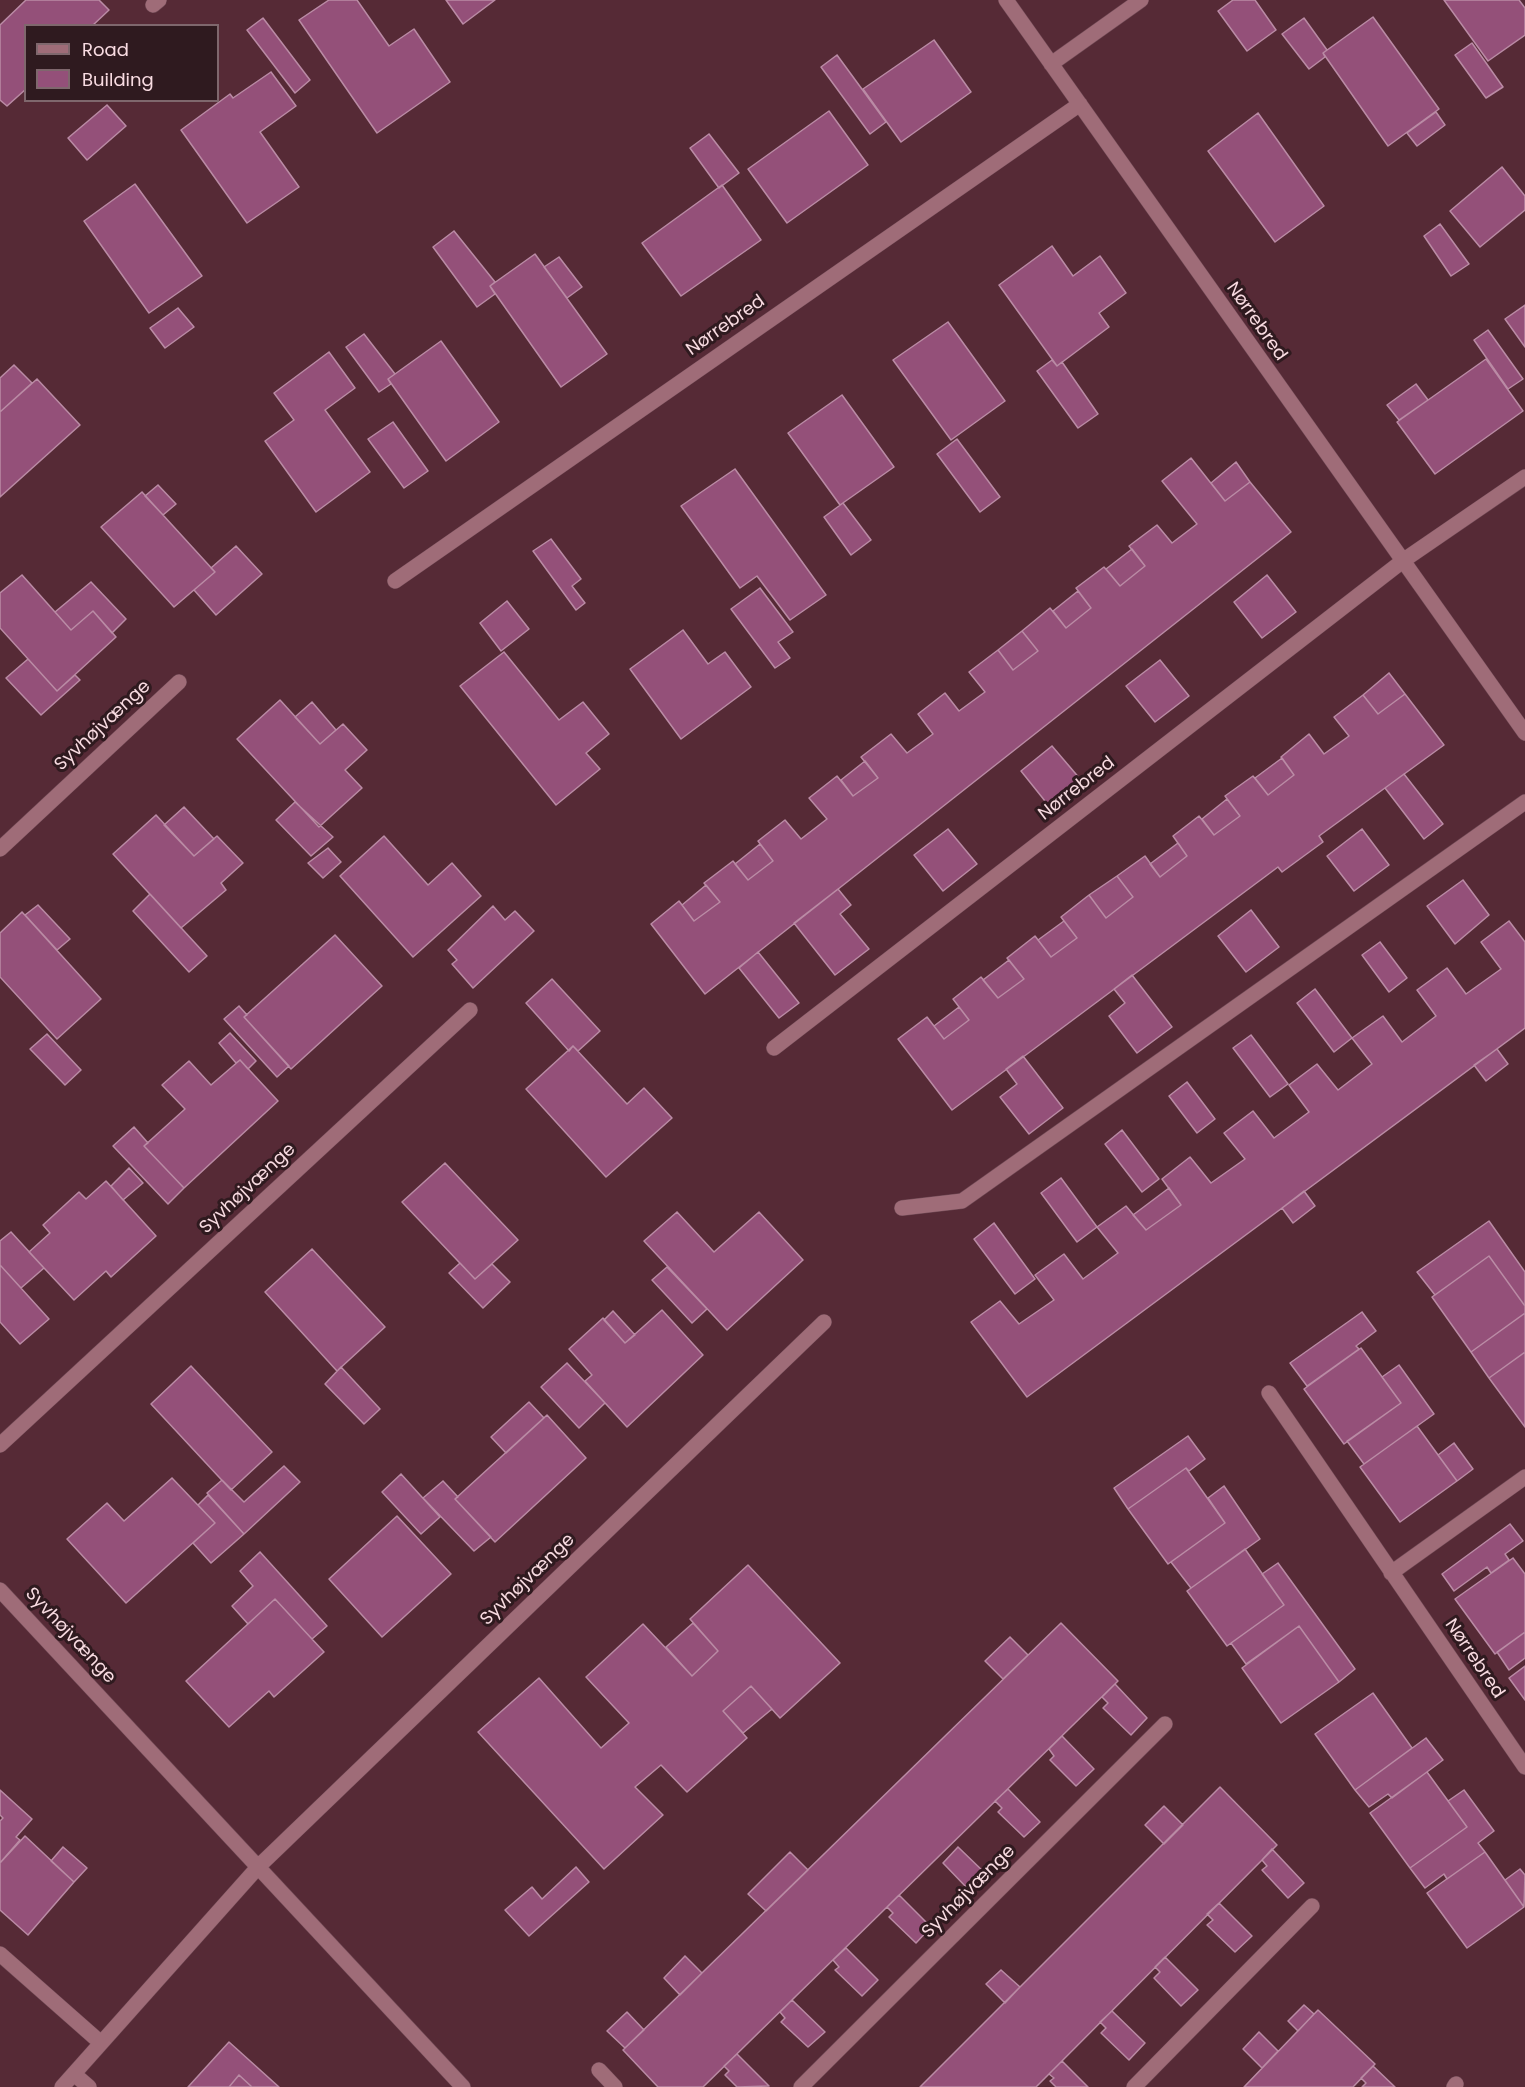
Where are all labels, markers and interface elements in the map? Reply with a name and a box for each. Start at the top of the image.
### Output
legend [24,24,219,102]
text: Road [82,37,129,62]
text: Building [82,67,154,92]
street label: Nørrebred [1221,279,1291,365]
street label: Nørrebred [683,291,769,361]
street label: Syvhøjvænge [51,676,155,776]
street label: Nørrebred [1035,752,1119,826]
street label: Syvhøjvænge [196,1139,300,1239]
street label: Syvhøjvænge [476,1530,580,1630]
street label: Syvhøjvænge [20,1584,120,1688]
street label: Nørrebred [1440,1615,1508,1703]
street label: Syvhøjvænge [918,1841,1020,1943]

